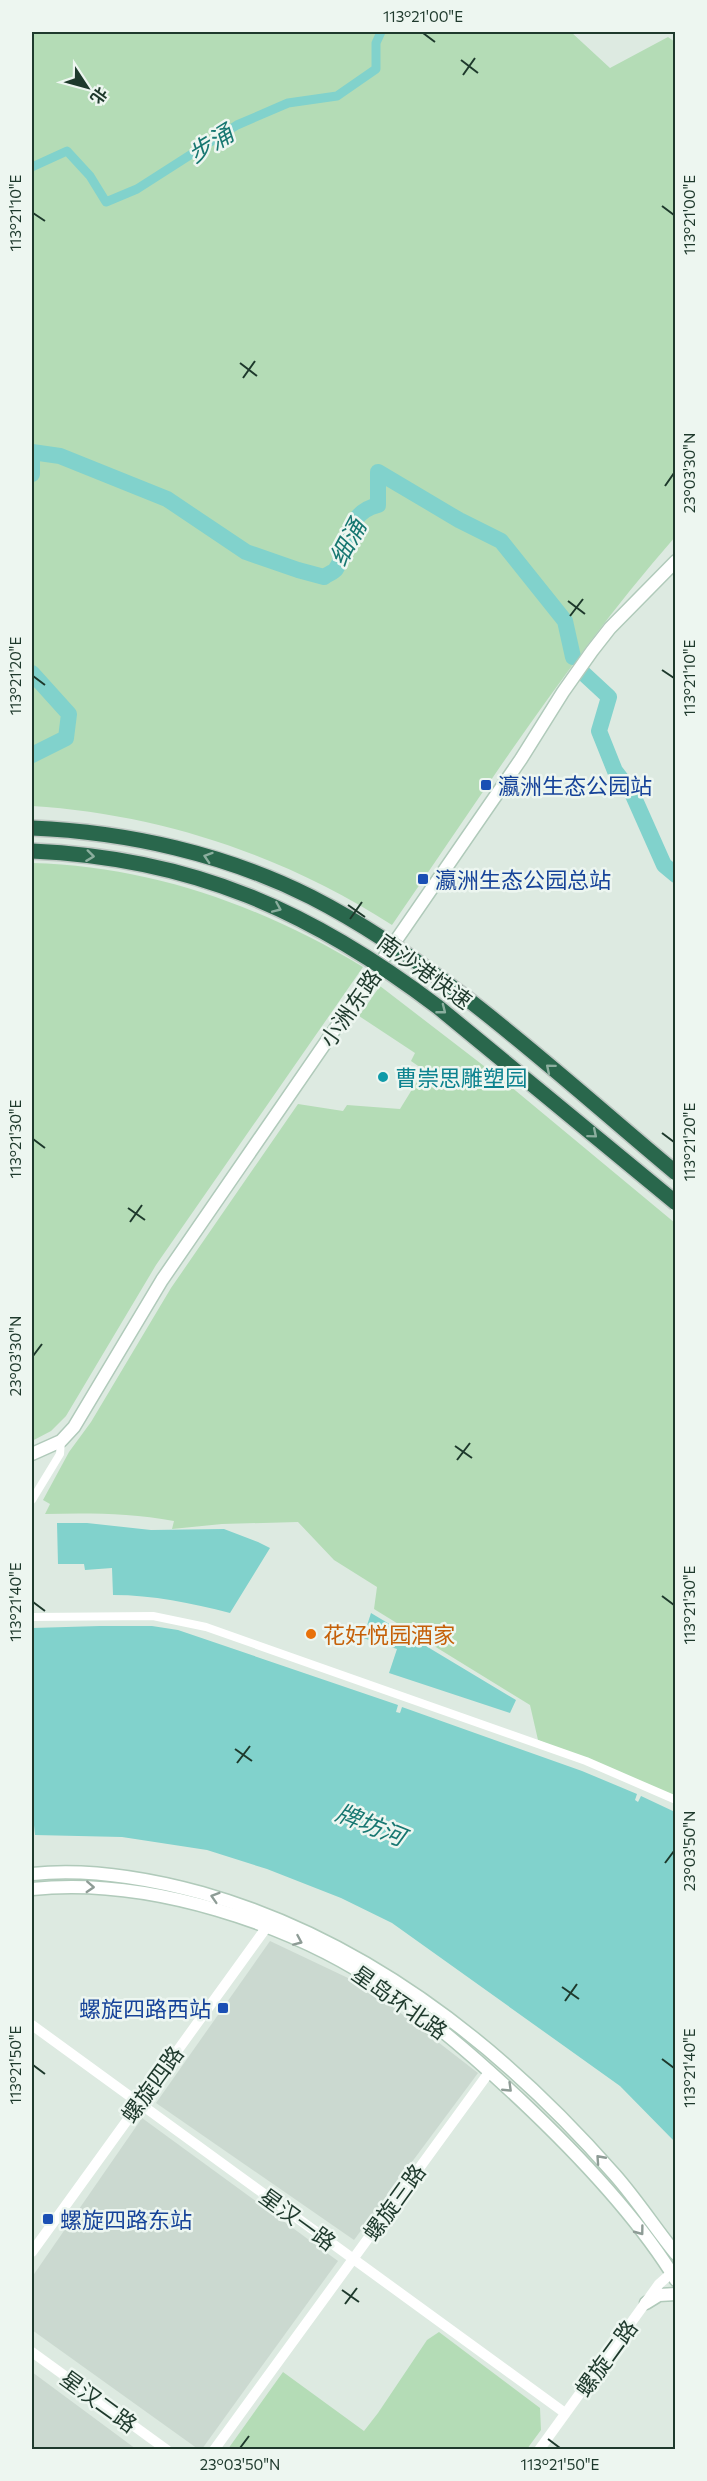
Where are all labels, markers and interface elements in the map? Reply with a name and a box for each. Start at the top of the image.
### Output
text: 113°21'00"E [383,7,463,25]
north arrow [57,57,117,117]
text: 北 [87,84,112,108]
water label: 步涌 [182,116,241,168]
text: 113°21'10"E [6,174,24,251]
text: 113°21'00"E [680,175,698,255]
text: 23°03'30"N [680,433,698,513]
water label: 细涌 [323,511,372,570]
text: 113°21'20"E [6,637,24,715]
text: 113°21'10"E [680,639,698,716]
place label: 瀛洲生态公园站 [498,772,652,799]
marker: 瀛洲生态公园站 [479,778,493,792]
one-way arrow [85,849,94,861]
one-way arrow [203,852,214,864]
place label: 瀛洲生态公园总站 [435,866,611,893]
marker: 瀛洲生态公园总站 [416,872,430,886]
one-way arrow [271,900,282,912]
street label: 南沙港快速 [373,928,477,1014]
street label: 小洲东路 [314,964,386,1052]
one-way arrow [435,1003,446,1014]
place label: 曹崇思雕塑园 [395,1064,527,1091]
one-way arrow [546,1064,557,1075]
marker: 曹崇思雕塑园 [376,1070,390,1084]
text: 113°21'30"E [6,1099,24,1179]
text: 113°21'20"E [680,1103,698,1181]
one-way arrow [586,1126,597,1137]
text: 23°03'30"N [6,1316,24,1396]
text: 113°21'40"E [6,1562,24,1642]
text: 113°21'30"E [680,1565,698,1645]
place label: 花好悦园酒家 [323,1621,455,1648]
marker: 花好悦园酒家 [304,1627,318,1641]
water label: 牌坊河 [332,1797,414,1852]
text: 23°03'50"N [680,1811,698,1891]
one-way arrow [85,1880,94,1893]
one-way arrow [211,1892,221,1904]
one-way arrow [291,1934,302,1946]
street label: 星岛环北路 [347,1959,453,2045]
place label: 螺旋四路西站 [79,1995,211,2022]
marker: 螺旋四路西站 [216,2001,230,2015]
text: 113°21'50"E [6,2025,24,2105]
text: 113°21'40"E [680,2028,698,2108]
street label: 螺旋四路 [115,2040,189,2128]
one-way arrow [501,2081,511,2092]
one-way arrow [596,2155,607,2166]
street label: 螺旋三路 [357,2158,431,2246]
street label: 星汉一路 [254,2182,342,2256]
place label: 螺旋四路东站 [60,2206,192,2233]
marker: 螺旋四路东站 [41,2212,55,2226]
one-way arrow [632,2225,643,2236]
street label: 螺旋二路 [569,2314,643,2402]
street label: 星汉二路 [55,2364,143,2438]
text: 23°03'50"N [200,2455,280,2473]
text: 113°21'50"E [520,2455,600,2473]

